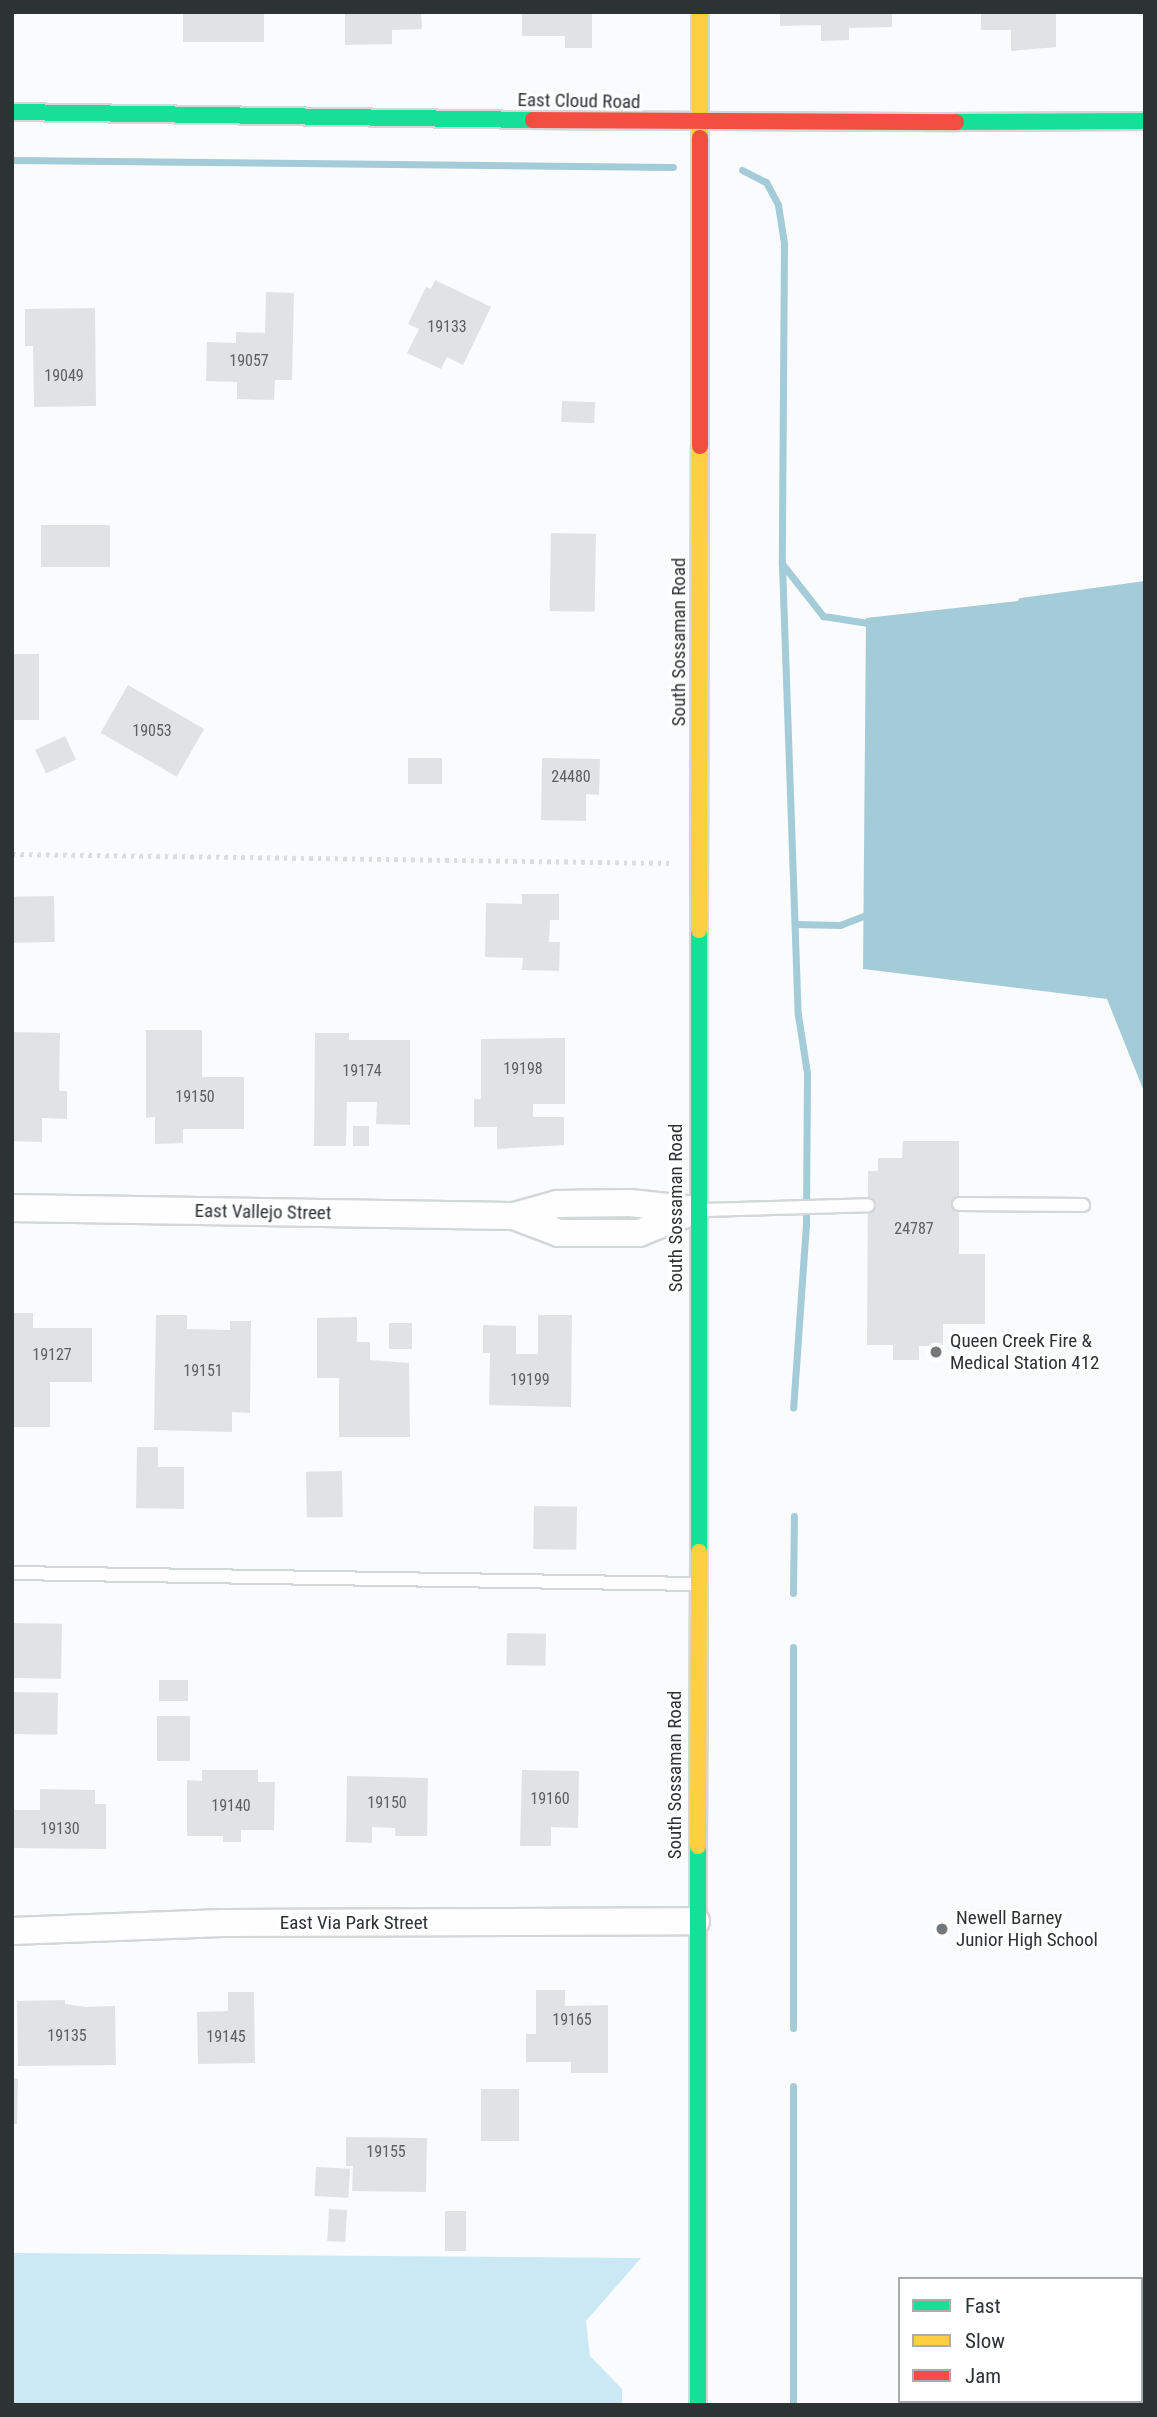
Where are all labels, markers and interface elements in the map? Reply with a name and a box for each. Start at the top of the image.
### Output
street label: East Cloud Road [517,89,641,113]
house number: 19133 [427,317,467,337]
house number: 19057 [229,351,269,371]
house number: 19049 [44,366,84,386]
street label: South Sossaman Road [668,558,690,726]
house number: 19053 [132,721,172,741]
house number: 24480 [551,767,591,787]
house number: 19198 [503,1059,543,1079]
house number: 19174 [342,1061,382,1081]
house number: 19150 [175,1087,215,1107]
street label: South Sossaman Road [665,1124,687,1292]
street label: East Vallejo Street [194,1199,332,1225]
house number: 24787 [894,1219,934,1239]
place label: Queen Creek Fire & Medical Station 412 [950,1330,1099,1374]
marker: Queen Creek Fire & Medical Station 412 [928,1344,944,1360]
house number: 19127 [32,1345,72,1365]
house number: 19151 [183,1361,223,1381]
house number: 19199 [510,1370,550,1390]
street label: South Sossaman Road [664,1691,686,1859]
house number: 19160 [530,1789,570,1809]
house number: 19150 [367,1793,407,1813]
house number: 19140 [211,1796,251,1816]
house number: 19130 [40,1819,80,1839]
place label: Newell Barney Junior High School [956,1907,1098,1951]
street label: East Via Park Street [280,1912,428,1934]
marker: Newell Barney Junior High School [934,1921,950,1937]
house number: 19165 [552,2010,592,2030]
house number: 19135 [47,2026,87,2046]
house number: 19145 [206,2027,246,2047]
house number: 19155 [366,2142,406,2162]
legend [898,2277,1143,2403]
text: Fast [965,2294,1001,2318]
text: Slow [965,2329,1005,2353]
text: Jam [965,2364,1001,2388]

